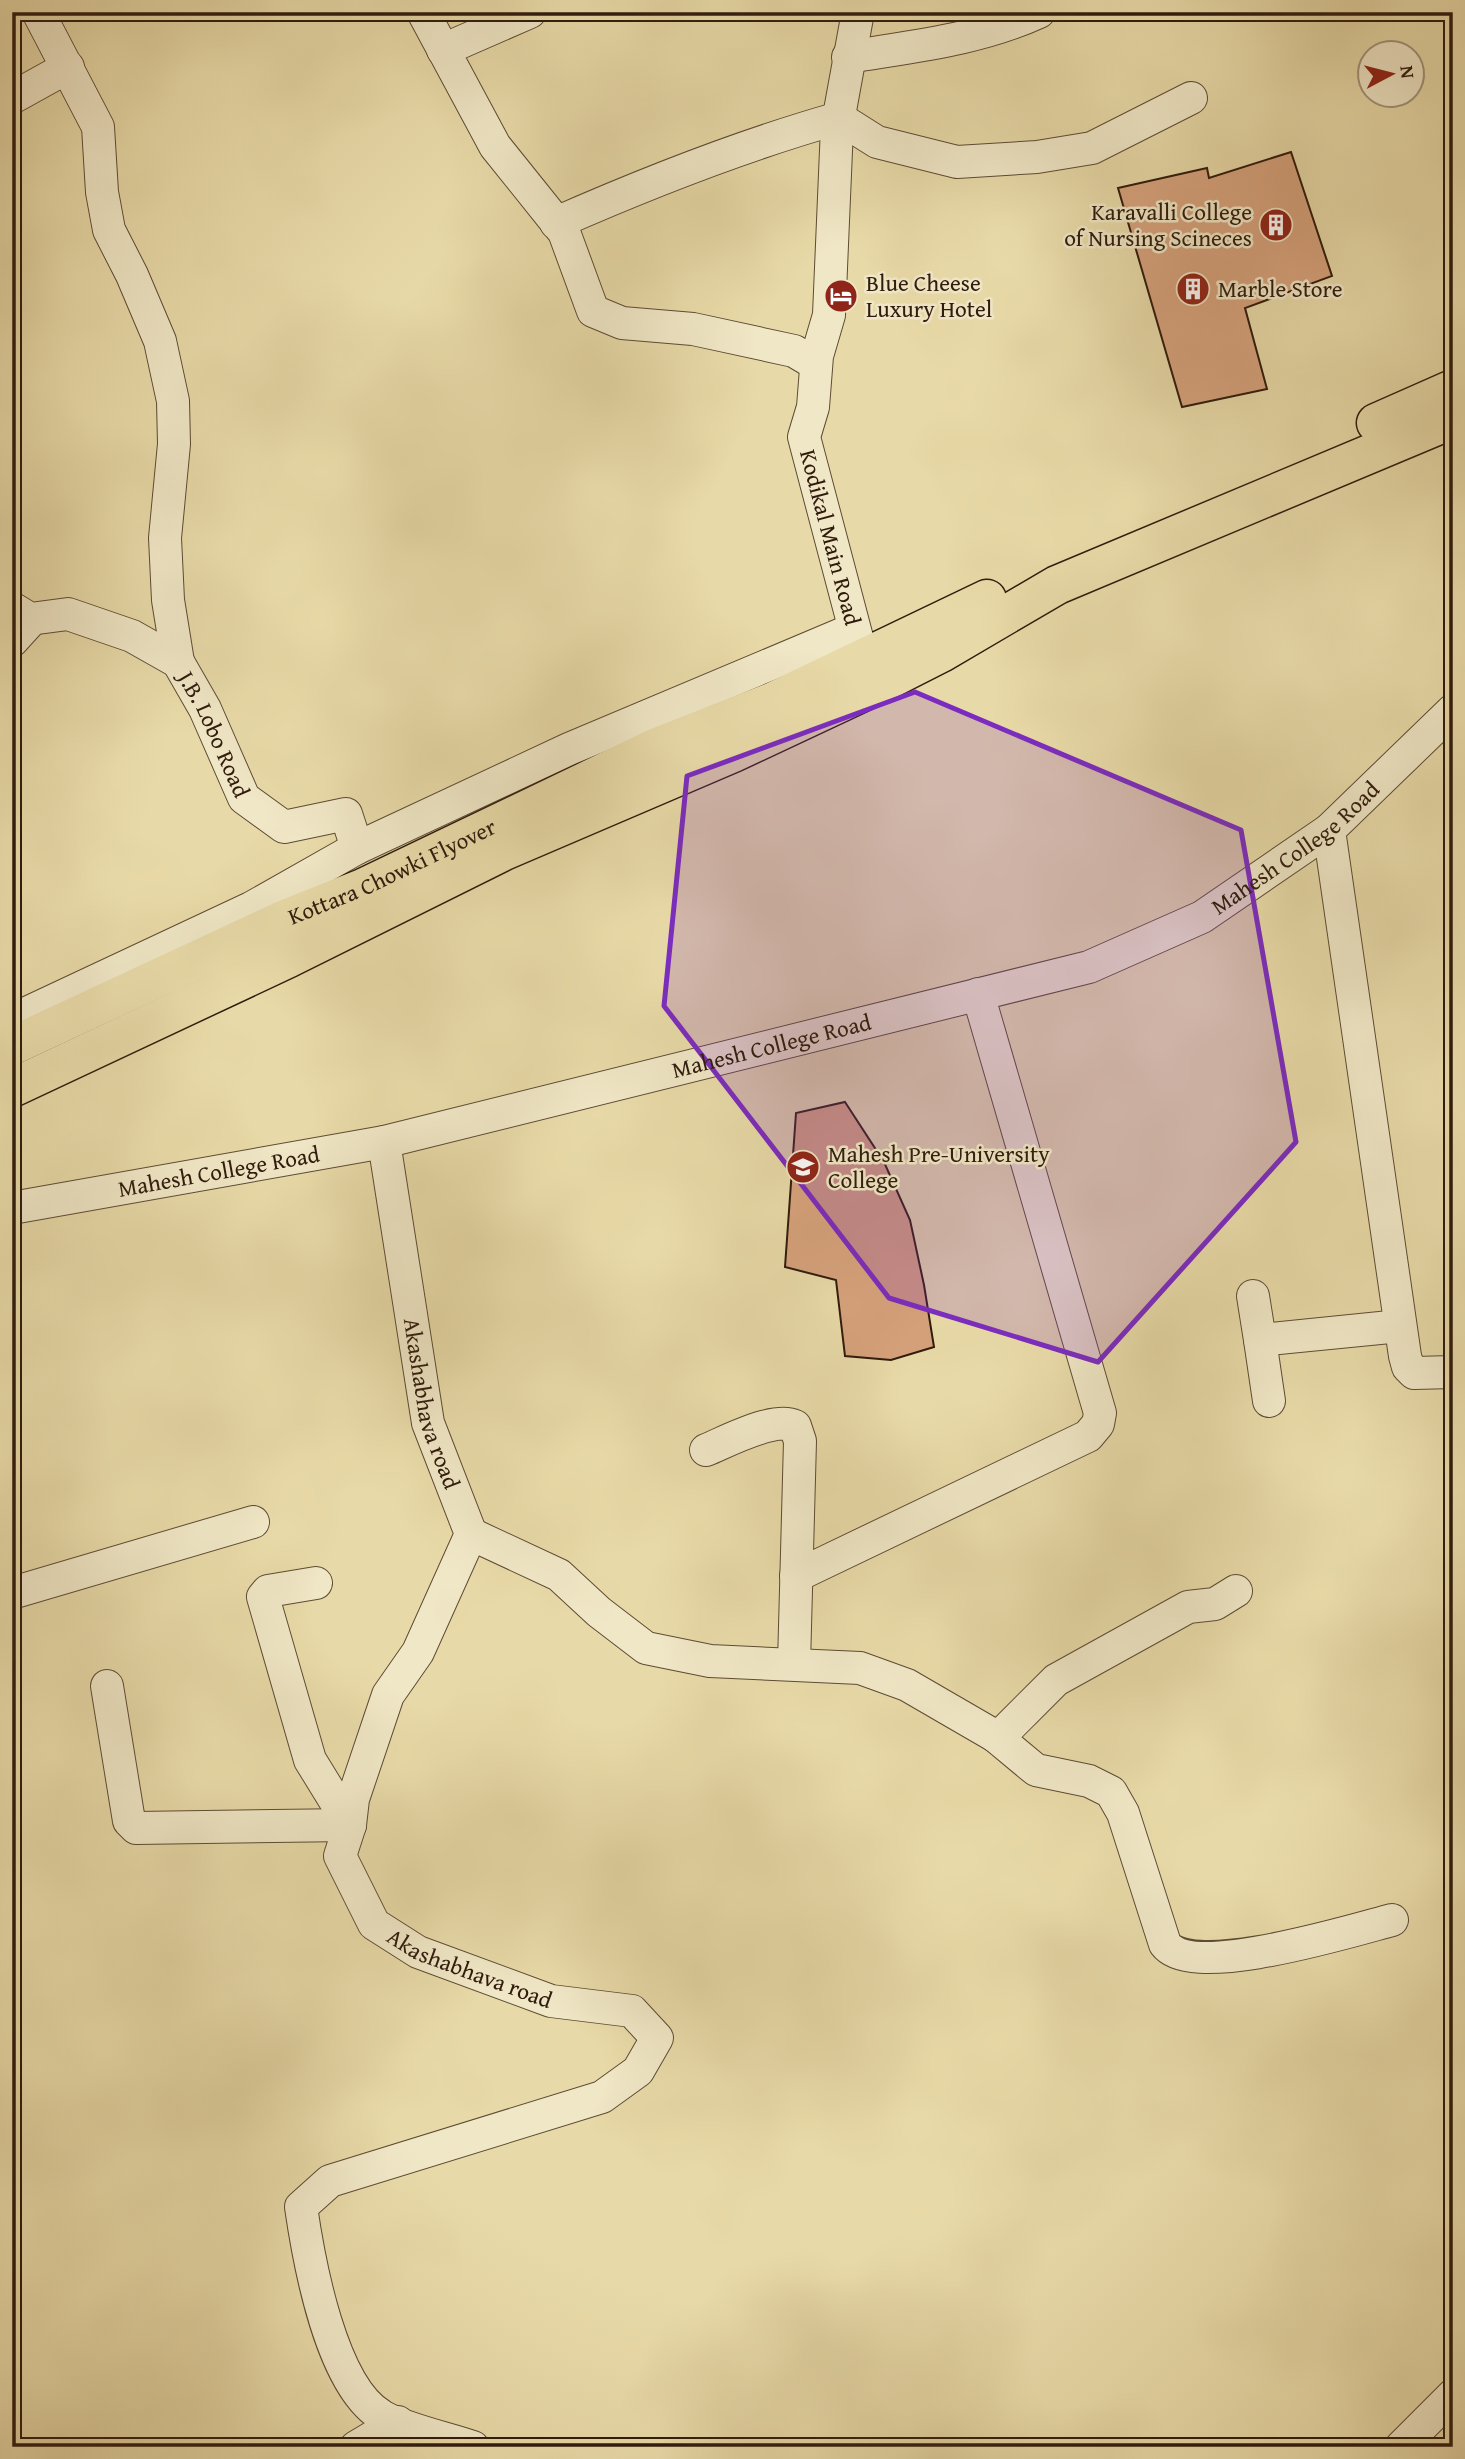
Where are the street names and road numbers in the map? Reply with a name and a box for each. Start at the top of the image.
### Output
street label: Kodikal Main Road [792,446,870,629]
street label: J.B. Lobo Road [169,662,259,803]
street label: Mahesh College Road [1204,773,1387,922]
street label: Kottara Chowki Flyover [283,809,502,932]
street label: Mahesh College Road [668,1005,875,1086]
street label: Mahesh College Road [115,1137,323,1205]
street label: Akashabhava road [396,1315,469,1494]
street label: Akashabhava road [381,1920,558,2016]

